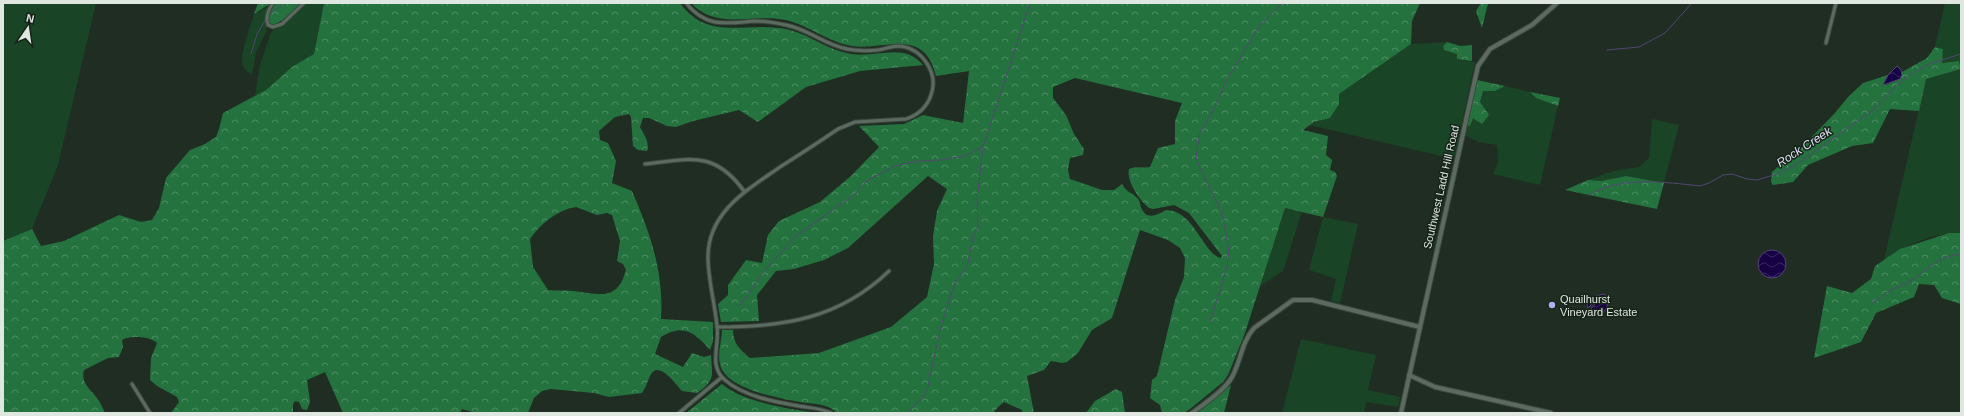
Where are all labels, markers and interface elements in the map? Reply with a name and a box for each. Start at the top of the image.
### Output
north arrow [8,8,48,48]
text: N [25,12,36,25]
street label: Southwest Ladd Hill Road [1421,124,1461,250]
water label: Rock Creek [1774,124,1835,170]
place label: Quailhurst Vineyard Estate [1560,293,1637,318]
marker: Quailhurst Vineyard Estate [1547,300,1557,310]

